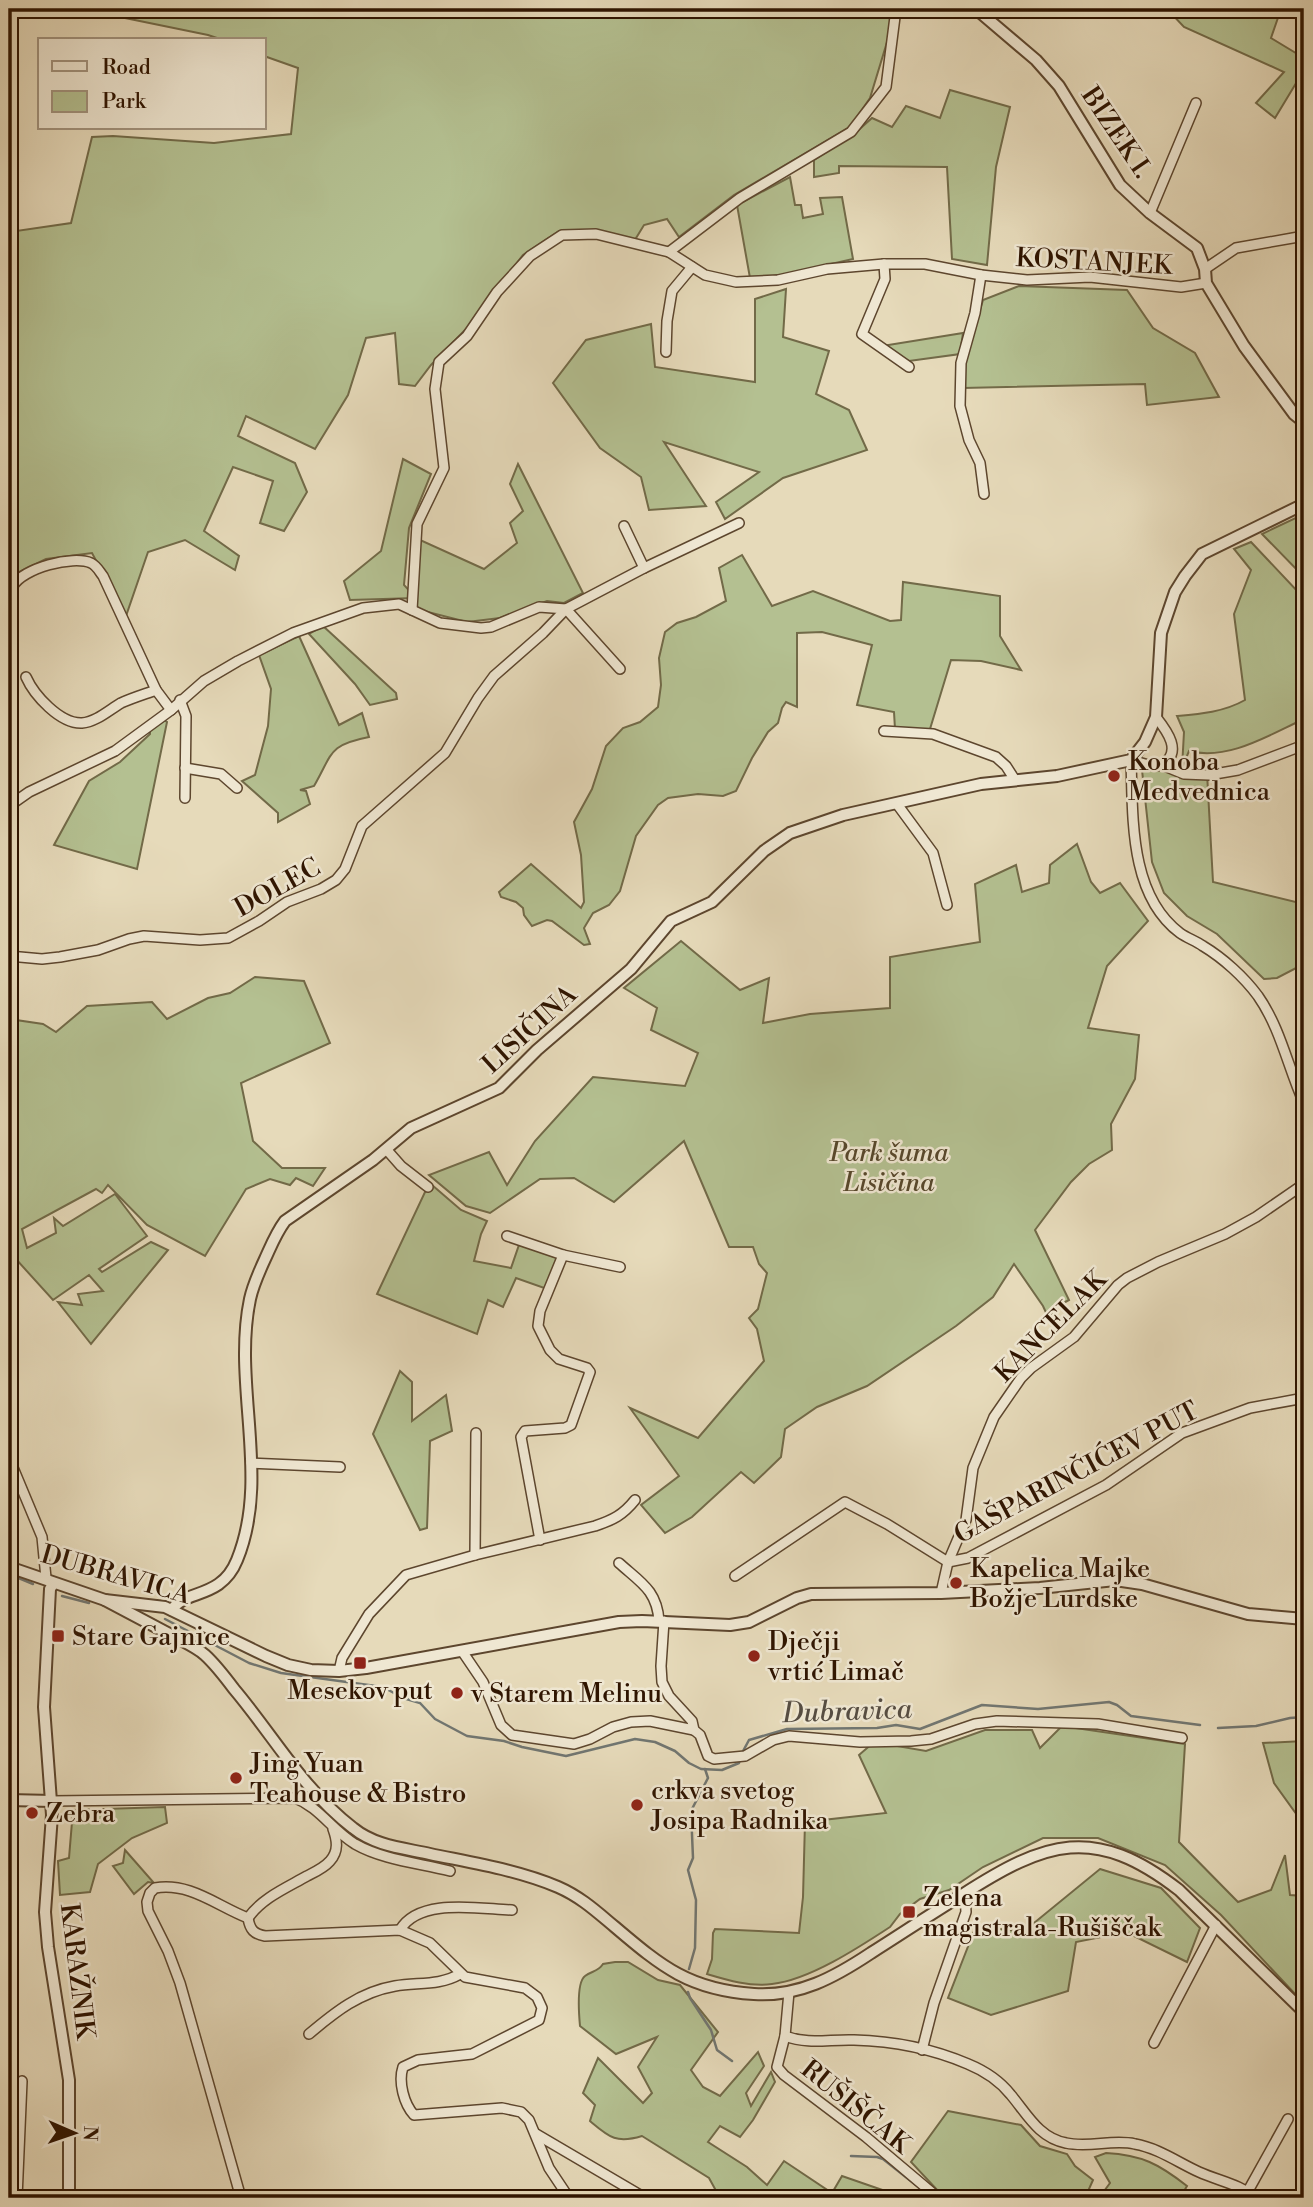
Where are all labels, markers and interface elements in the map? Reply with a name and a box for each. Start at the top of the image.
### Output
legend [38,38,266,130]
text: Road [102,55,151,81]
street label: BIZEK I. [1074,80,1158,184]
text: Park [102,89,147,115]
street label: KOSTANJEK [1015,242,1175,282]
place label: Konoba Medvednica [1128,746,1271,808]
marker: Konoba Medvednica [1106,768,1122,784]
street label: DOLEC [229,851,326,924]
street label: LISIČINA [474,977,585,1081]
park label: Park šuma Lisičina [829,1137,949,1199]
street label: KANCELAK [988,1263,1115,1389]
street label: GAŠPARINČIĆEV PUT [948,1393,1204,1551]
street label: DUBRAVICA [37,1538,195,1612]
place label: Kapelica Majke Božje Lurdske [969,1553,1150,1615]
marker: Kapelica Majke Božje Lurdske [948,1575,964,1591]
place label: Stare Gajnice [72,1621,230,1653]
place label: Dječji vrtić Limač [767,1626,904,1688]
marker: Stare Gajnice [50,1628,66,1644]
marker: Dječji vrtić Limač [746,1648,762,1664]
marker: Mesekov put [352,1655,368,1671]
place label: Mesekov put [287,1675,433,1707]
place label: v Starem Melinu [470,1678,662,1710]
marker: v Starem Melinu [449,1685,465,1701]
water label: Dubravica [781,1692,913,1731]
place label: Jing Yuan Teahouse & Bistro [249,1748,466,1810]
marker: Jing Yuan Teahouse & Bistro [228,1770,244,1786]
place label: crkva svetog Josipa Radnika [650,1775,829,1837]
marker: crkva svetog Josipa Radnika [629,1797,645,1813]
place label: Zebra [46,1798,116,1830]
marker: Zebra [24,1805,40,1821]
place label: Zelena magistrala-Rušiščak [923,1882,1163,1944]
street label: KARAŽNIK [53,1901,103,2043]
marker: Zelena magistrala-Rušiščak [901,1904,917,1920]
street label: RUŠIŠČAK [794,2051,919,2162]
north arrow [38,2098,108,2168]
text: N [78,2126,102,2141]

